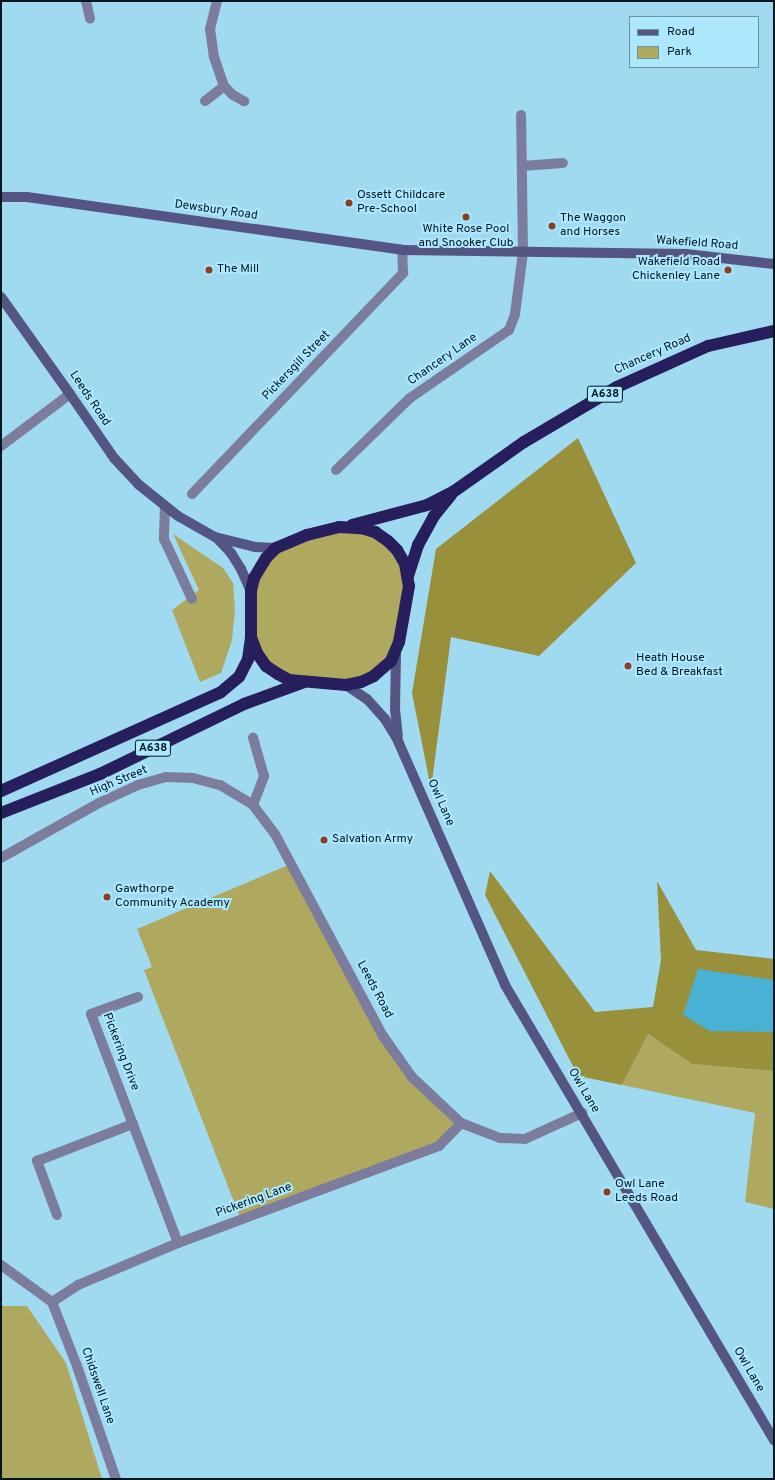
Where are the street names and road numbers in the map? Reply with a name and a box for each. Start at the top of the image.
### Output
street label: Dewsbury Road [173,198,259,224]
street label: Wakefield Road [655,234,739,254]
street label: Pickersgill Street [260,328,334,404]
street label: Chancery Lane [406,331,480,389]
street label: Chancery Road [612,332,694,378]
street label: Leeds Road [65,369,113,429]
road number: A638 [586,385,624,403]
road number: A638 [134,739,172,757]
street label: High Street [88,763,150,801]
street label: Owl Lane [423,777,457,829]
street label: Leeds Road [353,959,395,1021]
street label: Pickering Drive [99,1011,141,1093]
street label: Owl Lane [564,1066,602,1116]
street label: Pickering Lane [214,1181,294,1221]
street label: Owl Lane [729,1345,767,1395]
street label: Chidswell Lane [77,1346,117,1426]

